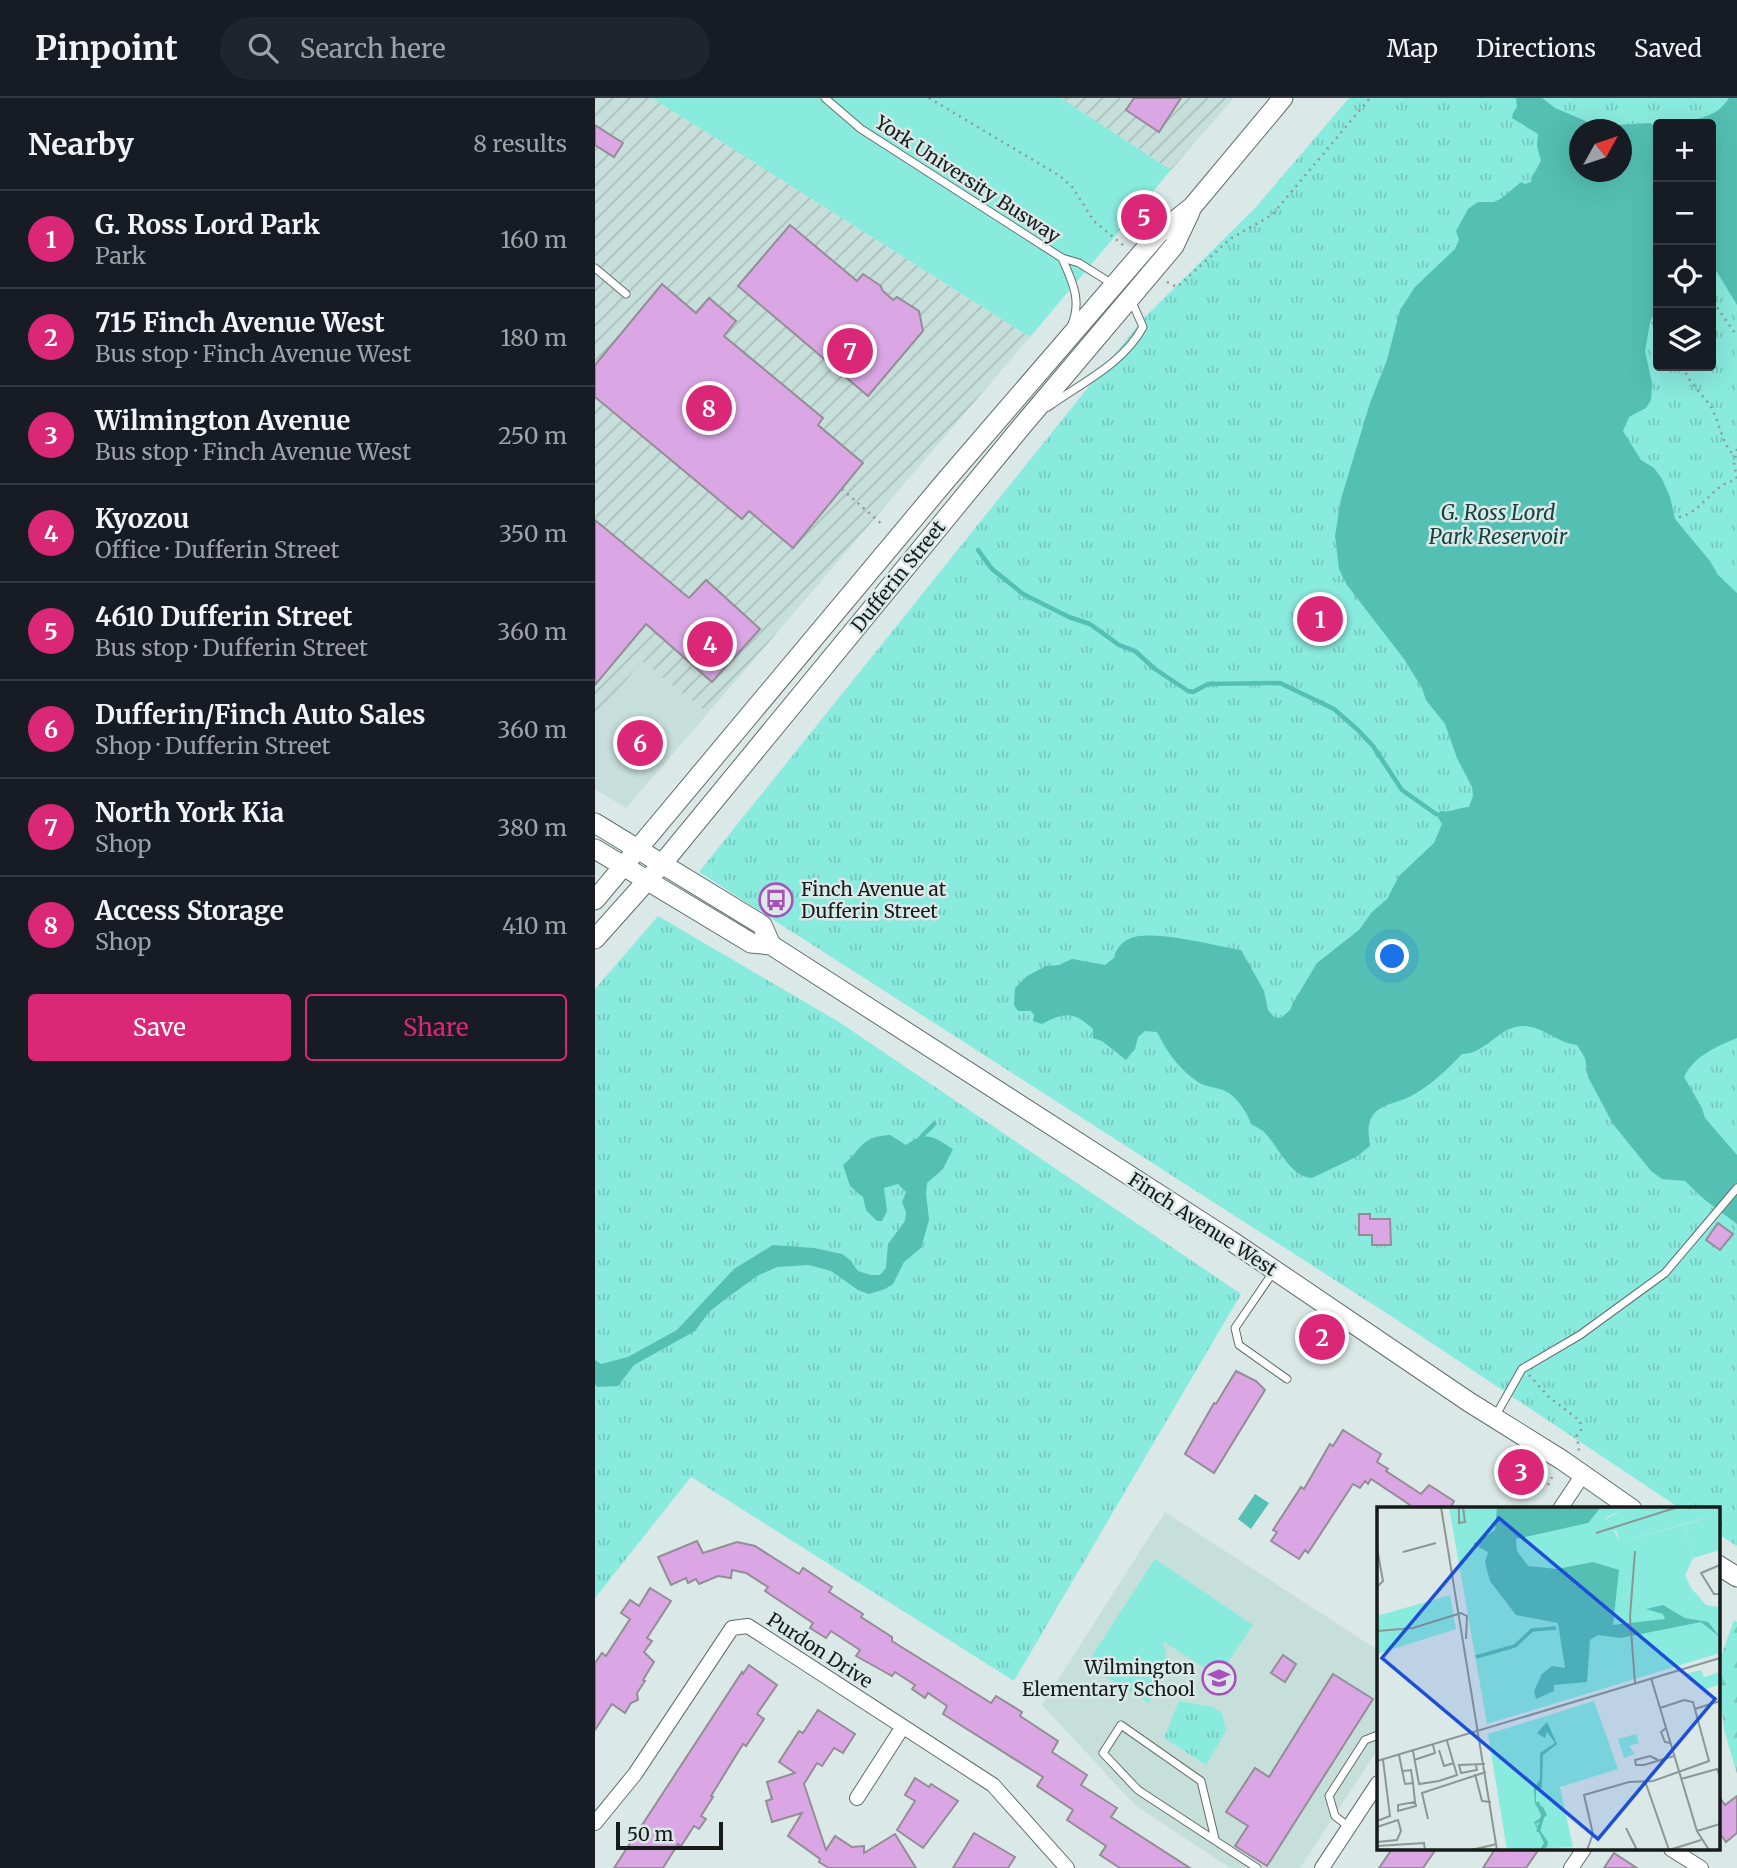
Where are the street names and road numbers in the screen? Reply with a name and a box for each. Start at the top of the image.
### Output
street label: York University Busway [870,110,1065,248]
street label: Dufferin Street [846,515,951,637]
street label: Finch Avenue West [1124,1167,1282,1281]
street label: Purdon Drive [763,1607,877,1693]

